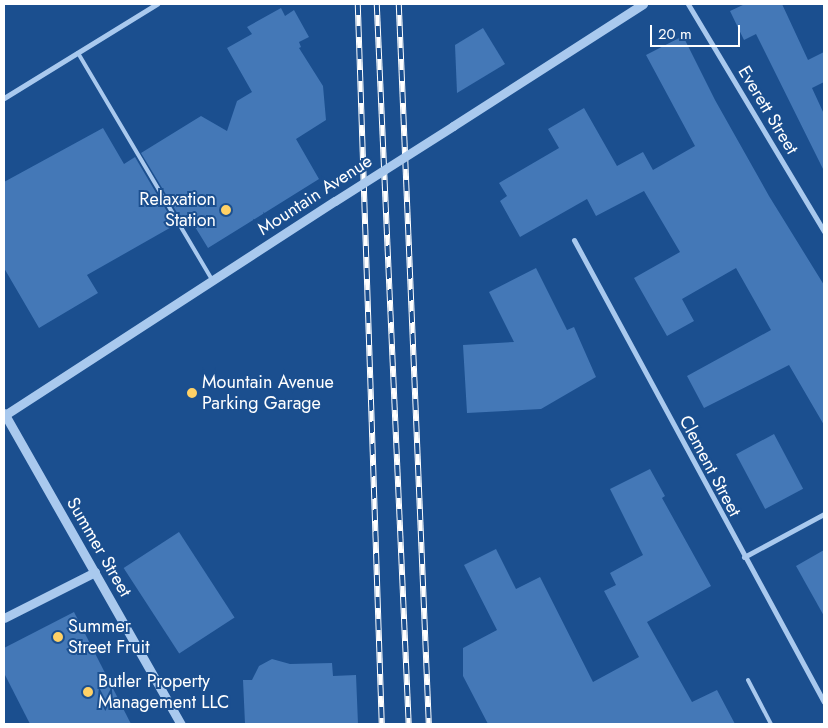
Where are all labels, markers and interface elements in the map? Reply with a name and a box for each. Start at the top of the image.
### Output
scale bar [653,15,743,47]
text: 20 m [658,23,692,45]
street label: Everett Street [733,62,803,158]
street label: Mountain Avenue [254,150,376,240]
place label: Relaxation Station [139,189,216,232]
marker: Relaxation Station [220,204,232,216]
place label: Mountain Avenue Parking Garage [202,372,334,414]
marker: Mountain Avenue Parking Garage [186,387,198,399]
street label: Clement Street [674,412,746,520]
street label: Summer Street [62,493,136,601]
place label: Summer Street Fruit [68,616,150,659]
marker: Summer Street Fruit [52,631,64,643]
place label: Butler Property Management LLC [98,671,229,714]
marker: Butler Property Management LLC [82,686,94,698]

